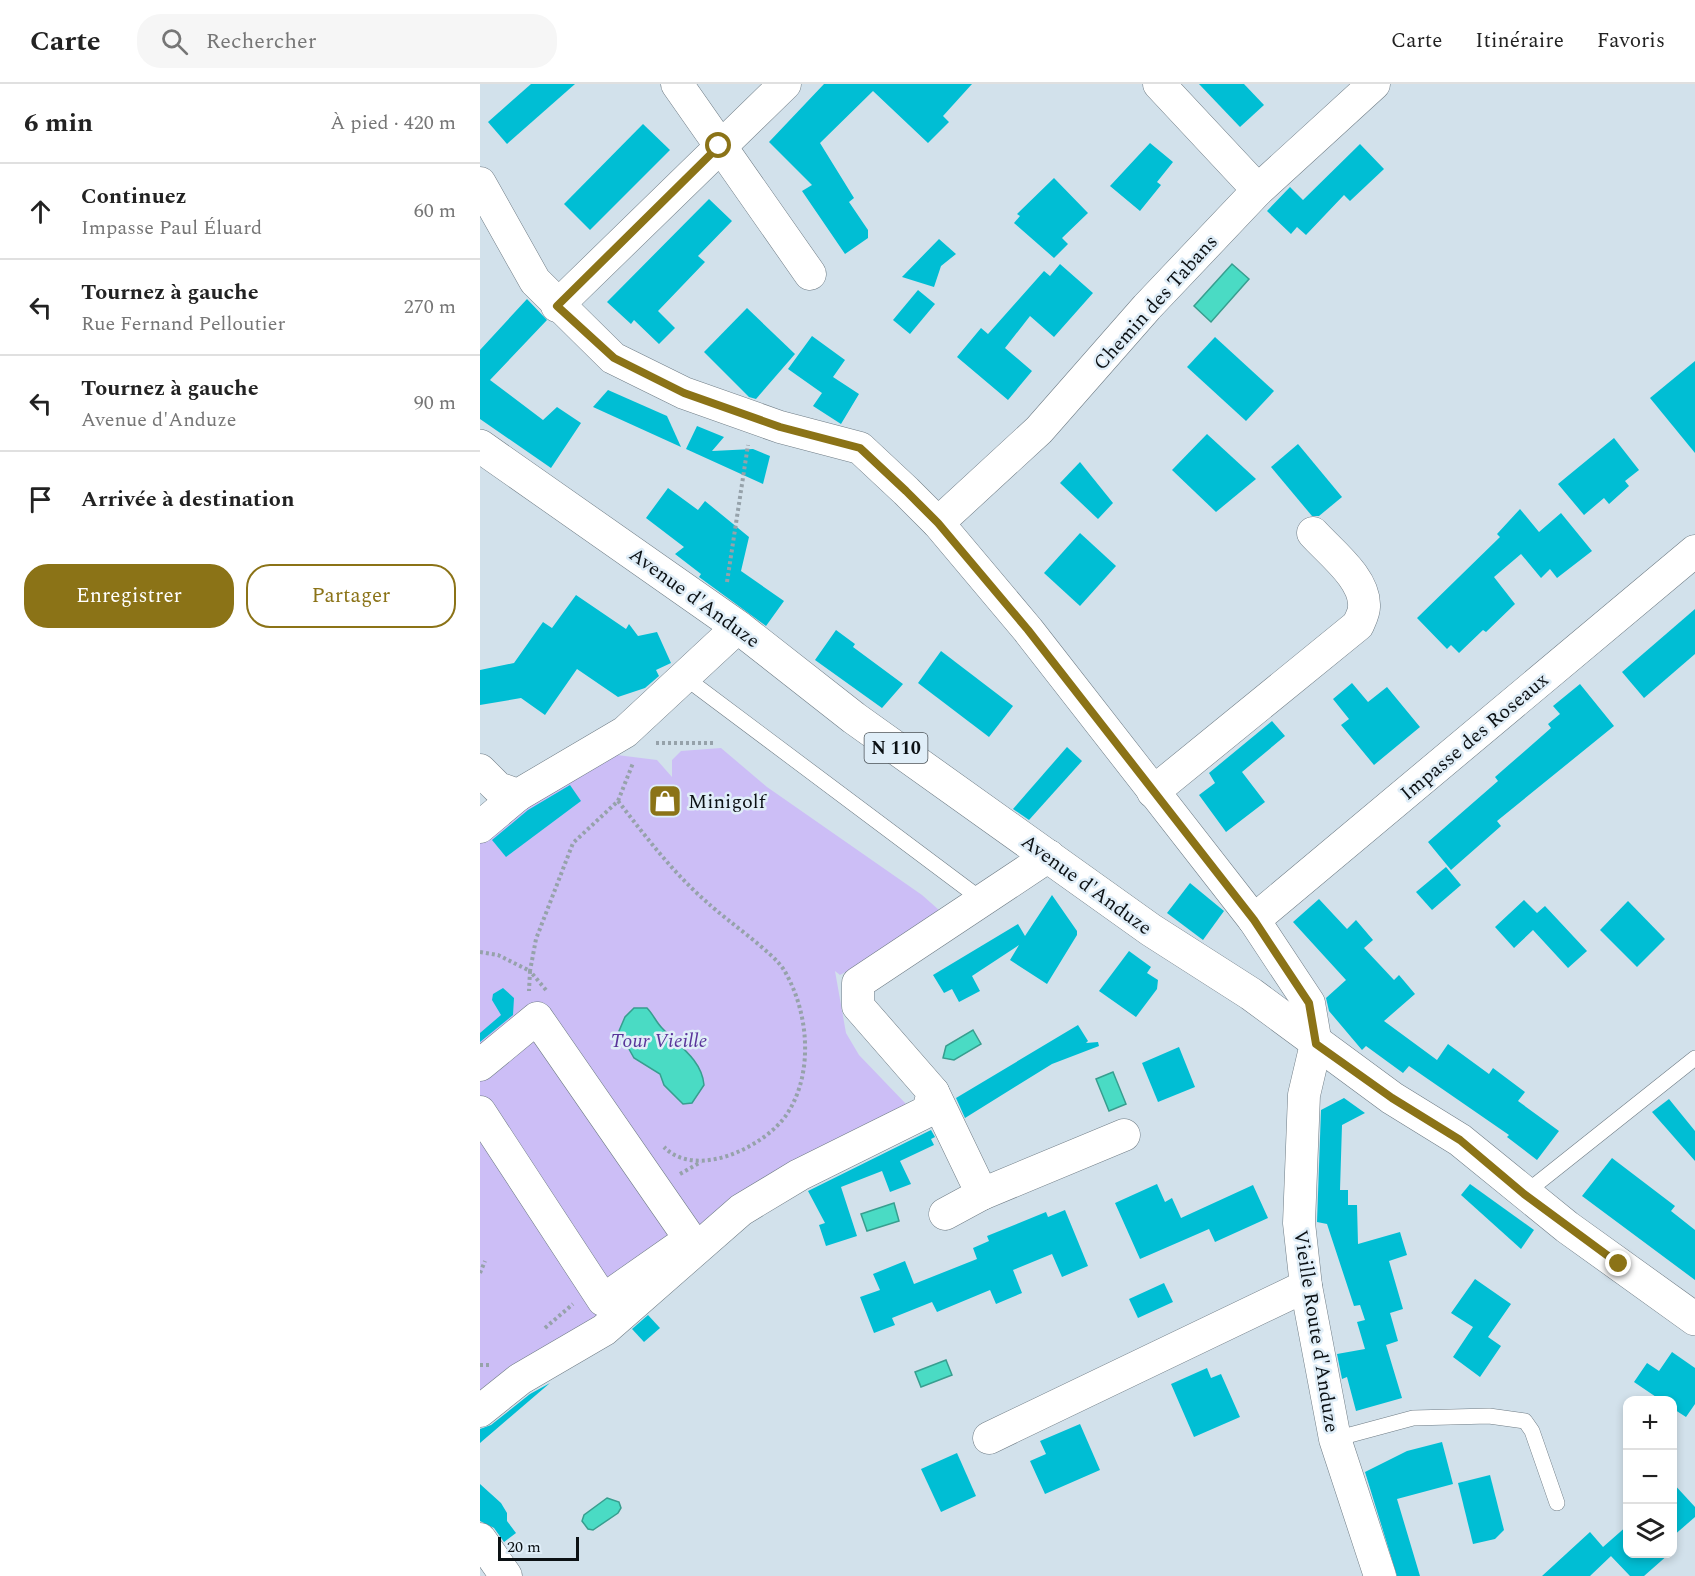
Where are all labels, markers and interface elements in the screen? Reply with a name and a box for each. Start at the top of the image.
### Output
search box [137,14,557,68]
text: Carte [30,20,101,63]
icon: search [158,25,191,58]
text: Rechercher [206,25,316,58]
text: Carte [1391,25,1442,57]
text: Itinéraire [1475,25,1564,57]
text: Favoris [1597,25,1665,57]
text: 6 min [24,103,93,143]
text: À pied · 420 m [330,108,456,138]
route start [705,132,731,158]
text: Continuez [81,180,187,213]
icon: ahead [24,195,57,228]
text: 60 m [414,196,456,226]
text: Impasse Paul Éluard [81,213,262,243]
street label: Chemin des Tabans [1086,228,1225,377]
text: Tournez à gauche [81,276,259,309]
icon: left [24,291,57,324]
text: 270 m [404,292,456,322]
text: Rue Fernand Pelloutier [81,309,285,339]
text: Tournez à gauche [81,372,259,405]
icon: left [24,387,57,420]
text: 90 m [414,388,456,418]
text: Avenue d'Anduze [81,405,236,435]
icon: arrive [24,483,57,516]
text: Arrivée à destination [81,483,295,516]
street label: Avenue d'Anduze [623,540,766,656]
button: Enregistrer [24,564,234,628]
button: Partager [246,564,456,628]
street label: Impasse des Roseaux [1394,665,1556,808]
road number: N 110 [864,733,928,763]
shop icon: Minigolf [647,783,683,819]
place label: Minigolf [688,787,768,817]
street label: Avenue d'Anduze [1015,827,1158,943]
park label: Tour Vieille [611,1026,708,1056]
street label: Vieille Route d'Anduze [1285,1228,1347,1435]
route end [1605,1250,1631,1276]
map controls [1623,1396,1677,1558]
button: + [1623,1396,1677,1450]
button: − [1623,1450,1677,1504]
button: layers [1623,1504,1677,1558]
scale bar [498,1534,579,1562]
text: 20 m [507,1535,541,1559]

